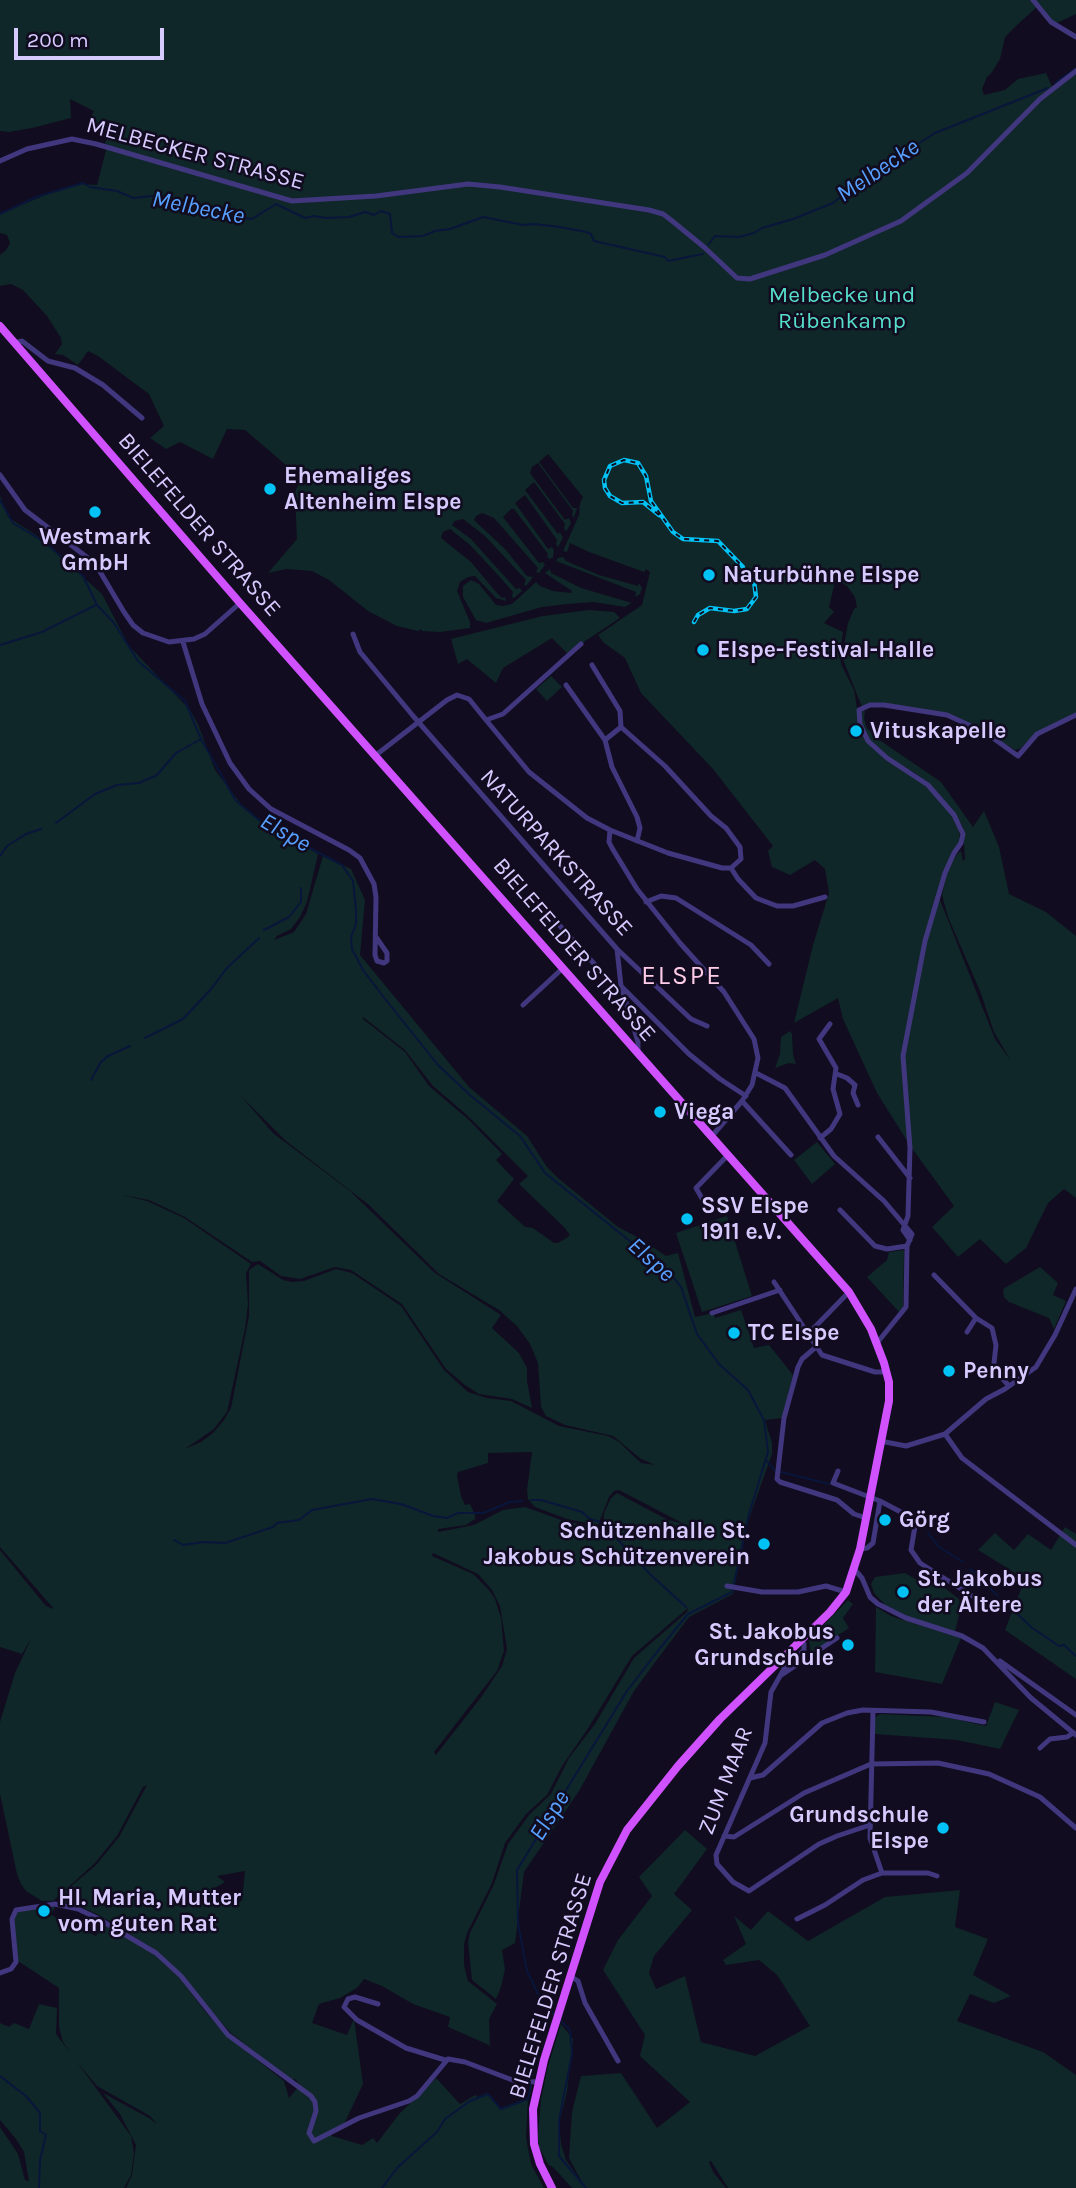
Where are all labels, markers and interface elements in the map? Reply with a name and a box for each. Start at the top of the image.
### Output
scale bar [18,14,168,58]
text: 200 m [27,28,89,52]
street label: MELBECKER STRASSE [83,112,307,196]
water label: Melbecke [831,133,925,209]
water label: Melbecke [149,185,247,231]
park label: Melbecke und Rübenkamp [769,281,915,335]
street label: BIELEFELDER STRASSE [112,428,286,622]
place label: Ehemaliges Altenheim Elspe [284,462,462,516]
marker: Ehemaliges Altenheim Elspe [262,481,278,497]
marker: Westmark GmbH [87,504,103,520]
place label: Westmark GmbH [39,523,151,577]
place label: Naturbühne Elspe [723,561,920,589]
marker: Naturbühne Elspe [701,567,717,583]
place label: Elspe-Festival-Halle [717,636,934,664]
marker: Elspe-Festival-Halle [695,642,711,658]
place label: Vituskapelle [870,717,1007,745]
marker: Vituskapelle [848,723,864,739]
street label: NATURPARKSTRASSE [474,764,638,942]
water label: Elspe [255,807,315,859]
street label: BIELEFELDER STRASSE [487,853,661,1047]
district label: ELSPE [642,961,722,993]
place label: Viega [674,1098,734,1126]
marker: Viega [652,1104,668,1120]
place label: SSV Elspe 1911 e.V. [701,1192,809,1246]
marker: SSV Elspe 1911 e.V. [679,1211,695,1227]
water label: Elspe [621,1231,681,1289]
place label: TC Elspe [748,1319,839,1347]
marker: TC Elspe [726,1325,742,1341]
place label: Penny [963,1357,1029,1385]
marker: Penny [941,1363,957,1379]
place label: Görg [899,1506,950,1534]
marker: Görg [877,1512,893,1528]
place label: Schützenhalle St. Jakobus Schützenverein [483,1517,750,1571]
marker: Schützenhalle St. Jakobus Schützenverein [756,1536,772,1552]
place label: St. Jakobus der Ältere [917,1565,1042,1619]
marker: St. Jakobus der Ältere [895,1584,911,1600]
place label: St. Jakobus Grundschule [694,1618,834,1672]
marker: St. Jakobus Grundschule [840,1637,856,1653]
street label: ZUM MAAR [693,1723,759,1839]
water label: Elspe [524,1786,576,1846]
place label: Grundschule Elspe [789,1801,929,1855]
marker: Grundschule Elspe [935,1820,951,1836]
street label: BIELEFELDER STRASSE [504,1870,598,2102]
place label: Hl. Maria, Mutter vom guten Rat [58,1884,241,1938]
marker: Hl. Maria, Mutter vom guten Rat [36,1903,52,1919]

